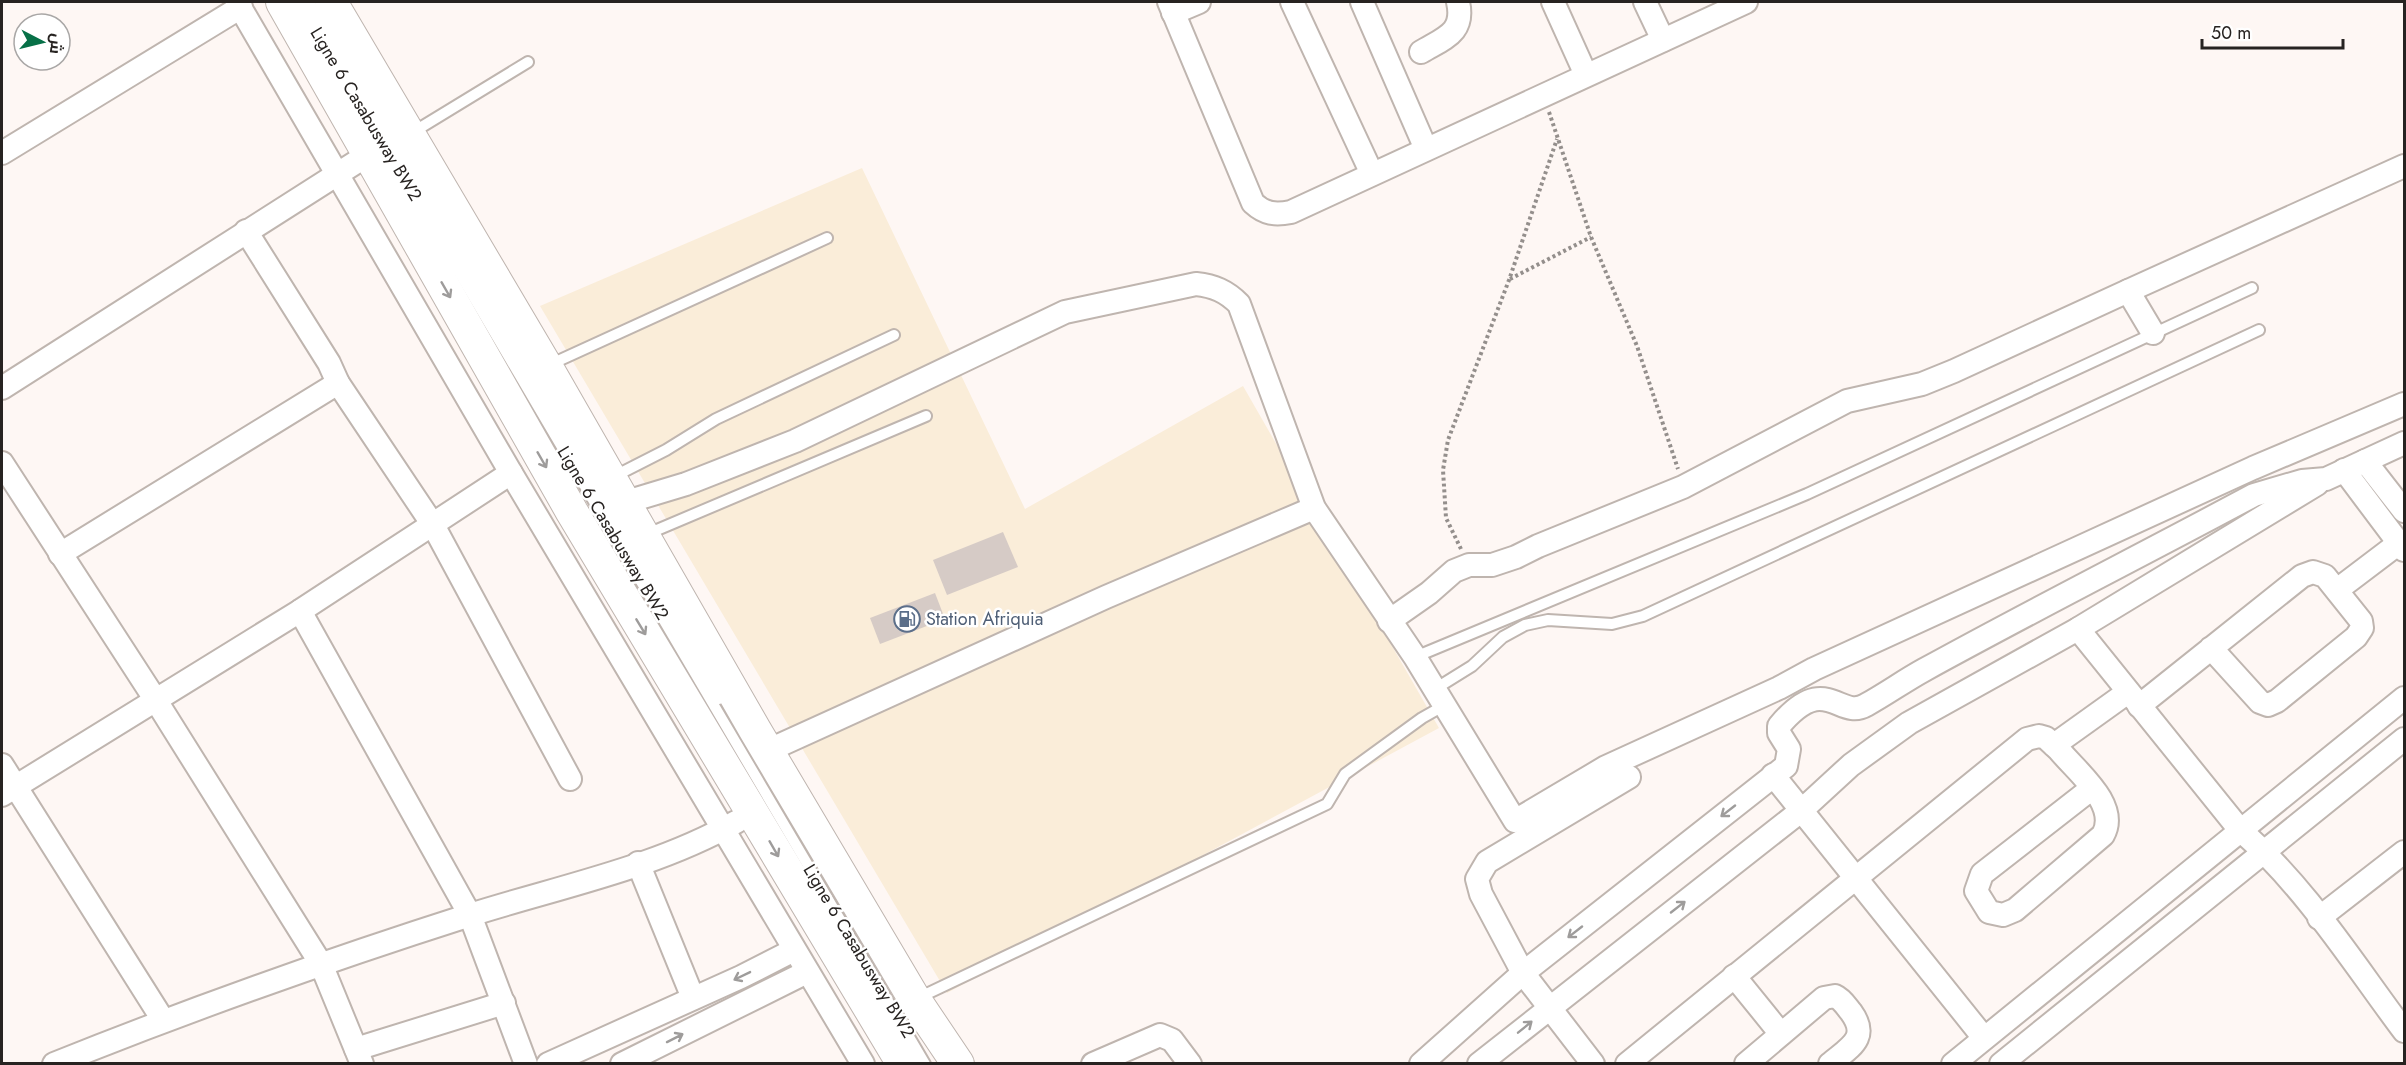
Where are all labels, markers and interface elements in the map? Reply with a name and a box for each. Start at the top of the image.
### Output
north arrow [12,12,72,72]
scale bar [2202,12,2343,50]
text: 50 m [2211,20,2251,46]
street label: Ligne 6 Casabusway BW2 [304,22,428,206]
text: ش [44,32,69,55]
one-way arrow [440,281,452,298]
street label: Ligne 6 Casabusway BW2 [551,441,675,625]
one-way arrow [536,451,548,468]
fuel station icon: Station Afriquia [892,604,922,634]
place label: Station Afriquia [926,606,1043,632]
one-way arrow [636,618,648,635]
one-way arrow [1720,804,1736,817]
one-way arrow [768,840,780,857]
street label: Ligne 6 Casabusway BW2 [797,859,921,1043]
one-way arrow [1670,900,1686,913]
one-way arrow [1567,926,1583,939]
one-way arrow [733,971,751,983]
one-way arrow [1516,1020,1532,1033]
one-way arrow [665,1032,683,1044]

